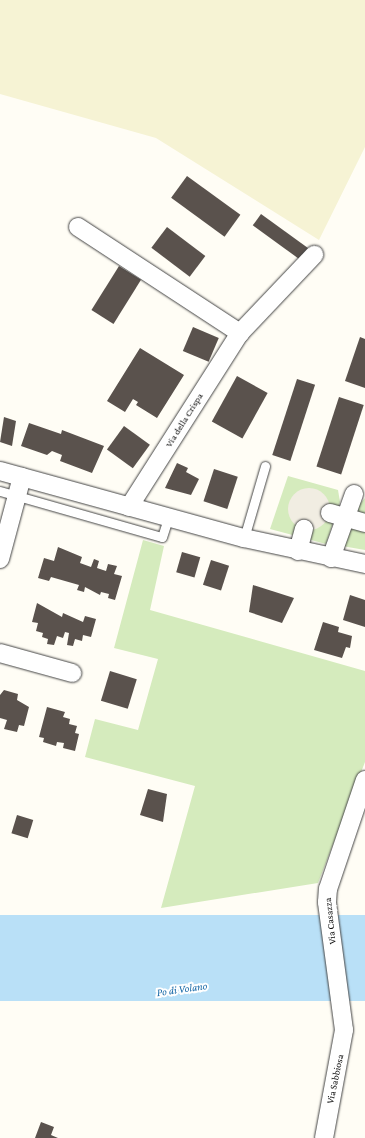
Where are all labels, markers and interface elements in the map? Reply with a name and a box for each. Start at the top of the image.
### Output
street label: Via della Crispa [162,391,206,449]
street label: Via Casazza [322,897,338,945]
water label: Po di Volano [156,979,208,999]
street label: Via Sabbiosa [324,1053,346,1105]

